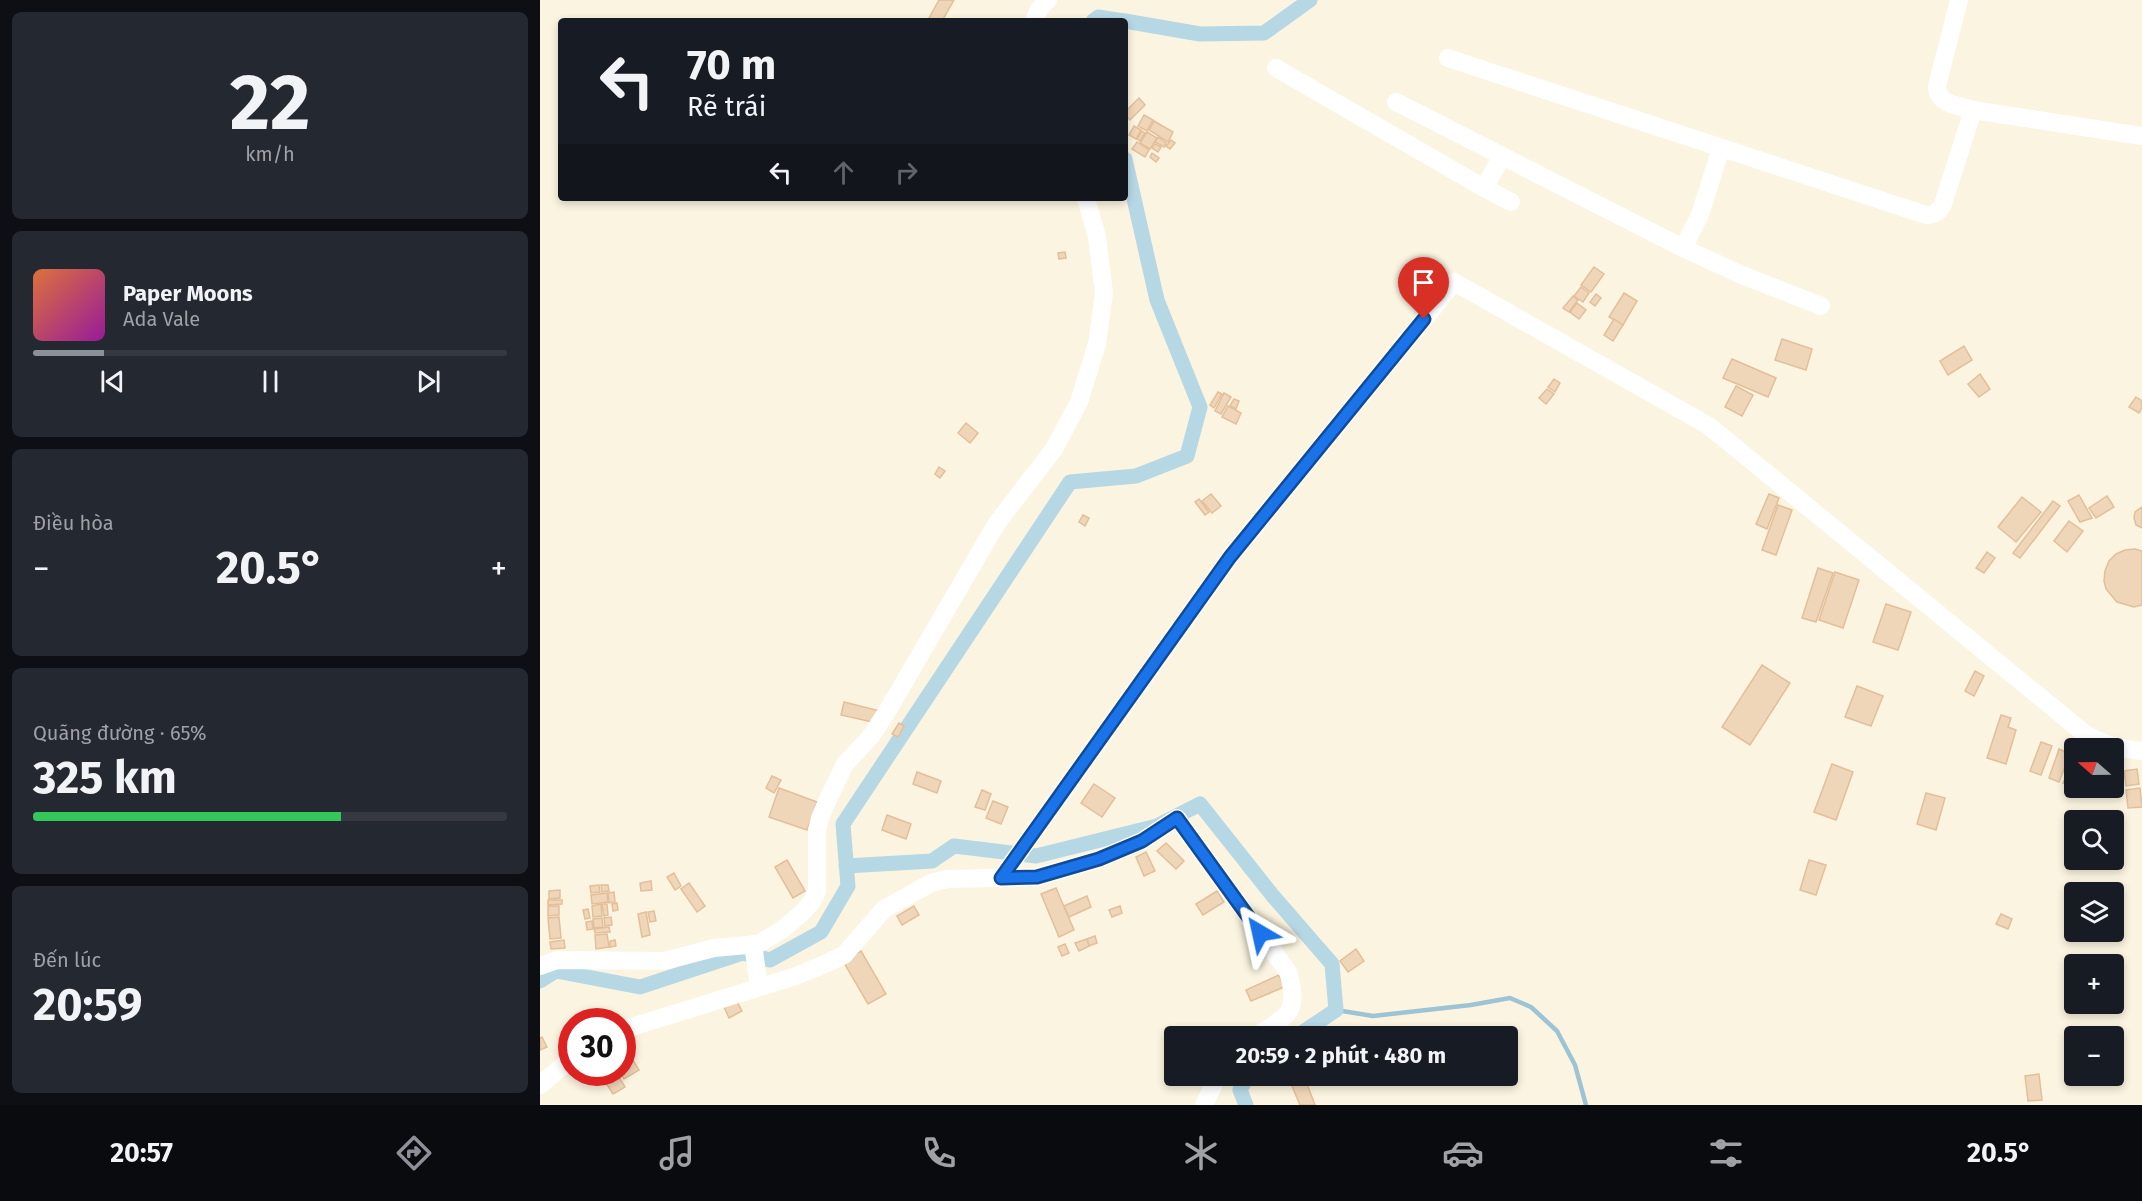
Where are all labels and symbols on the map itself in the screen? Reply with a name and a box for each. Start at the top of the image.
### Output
pin [1398,257,1449,319]
north arrow [2064,738,2124,798]
position arrow [1228,901,1292,965]
speed limit sign: 30 [558,1008,636,1086]

